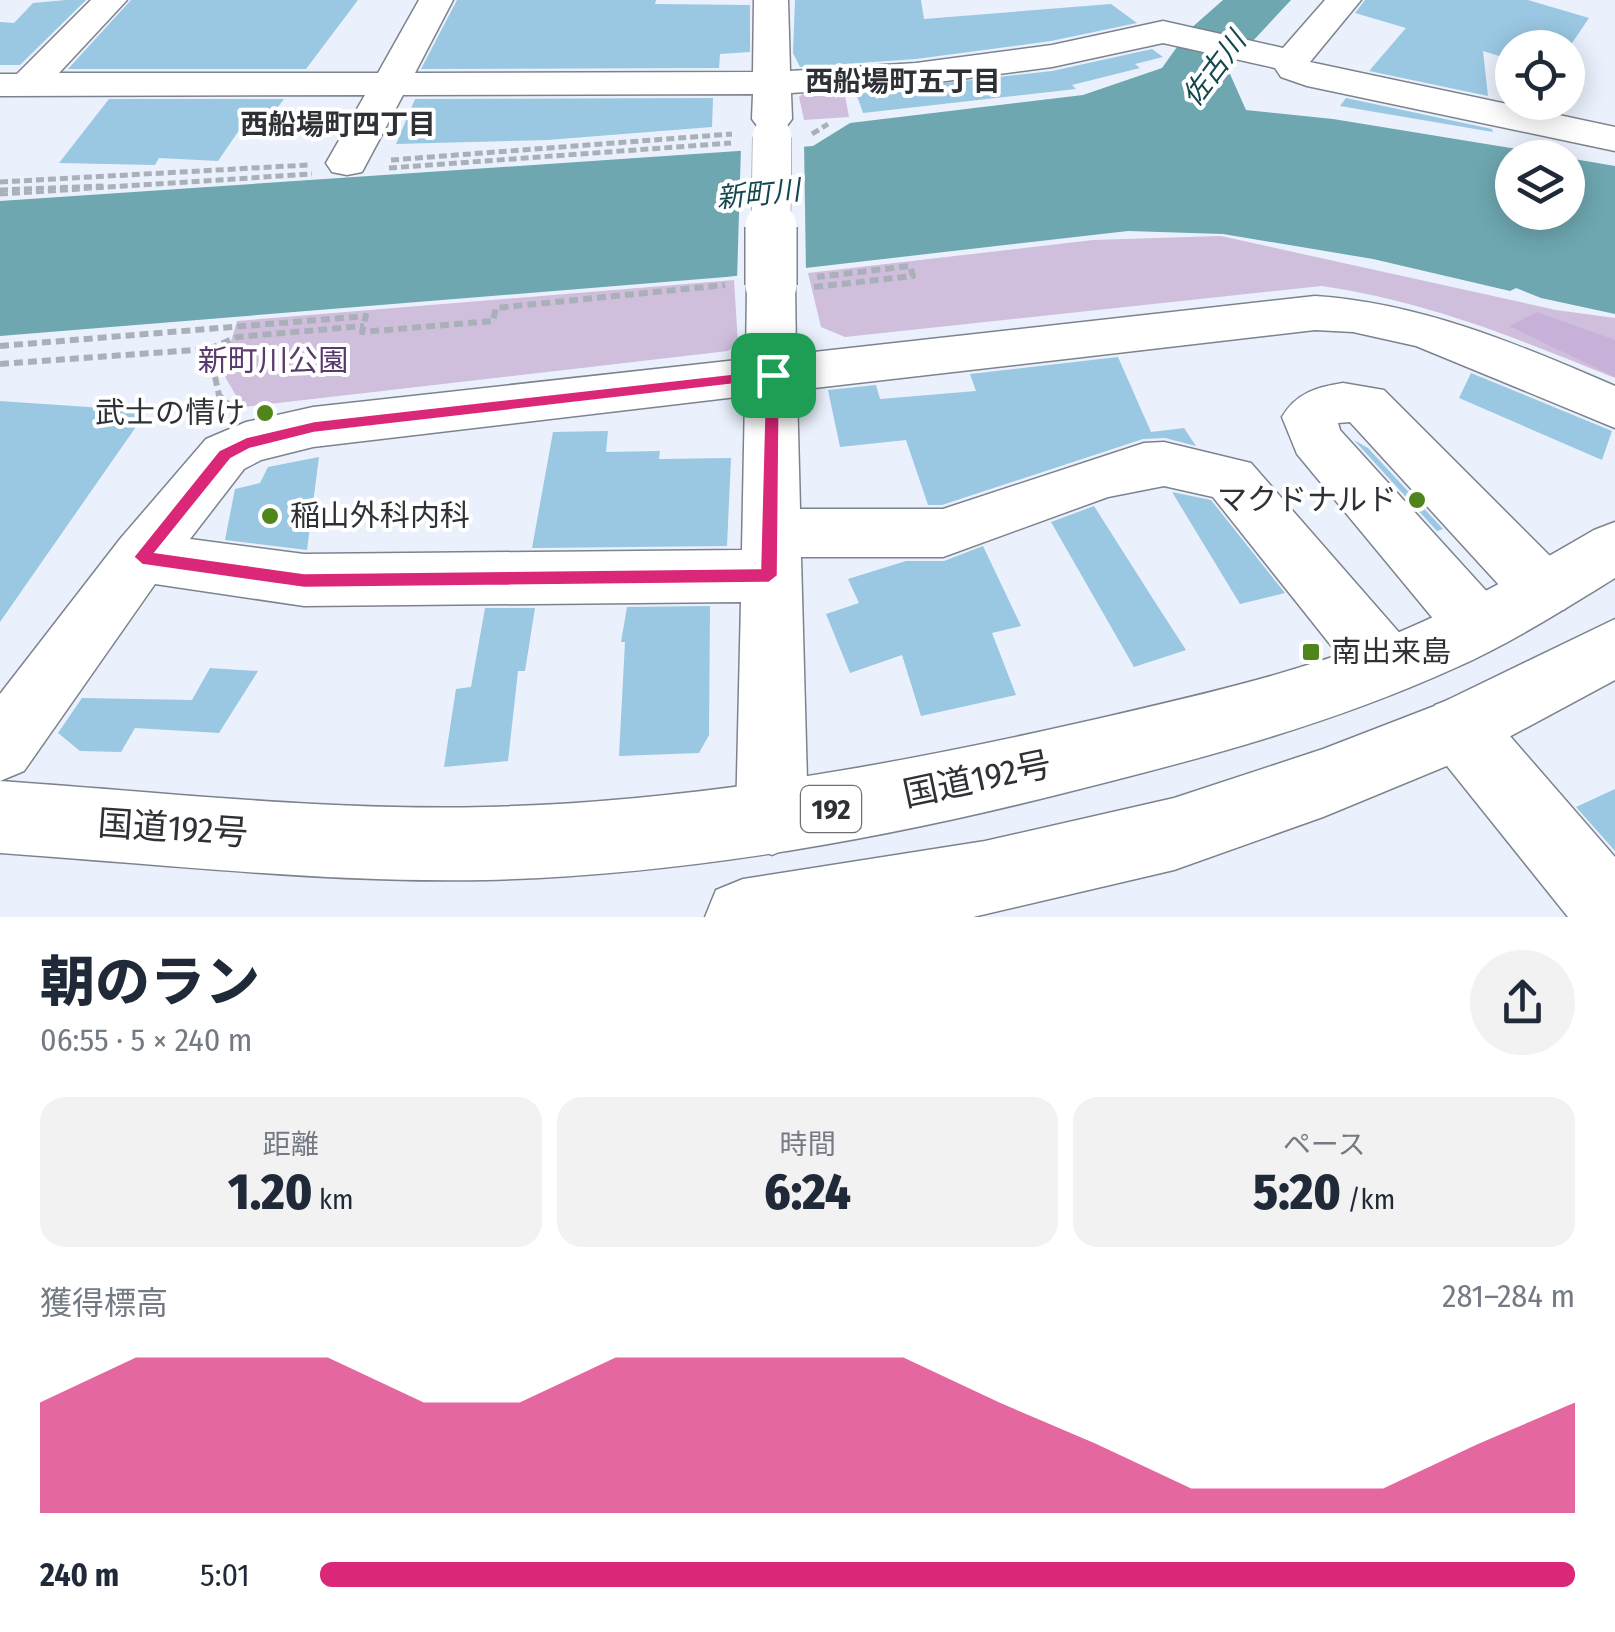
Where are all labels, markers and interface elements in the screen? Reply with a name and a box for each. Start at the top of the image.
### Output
water label: 佐古川 [1176,23,1254,112]
map controls [1495,30,1585,230]
button: locate [1495,30,1585,120]
district label: 西船場町五丁目 [805,65,1001,98]
district label: 西船場町四丁目 [240,108,436,141]
button: layers [1495,140,1585,230]
water label: 新町川 [714,173,804,215]
pin [731,333,816,418]
park label: 新町川公園 [198,343,348,379]
icon: arrive [746,348,801,403]
place label: 武士の情け [95,395,245,431]
marker: 武士の情け [254,402,276,424]
place label: マクドナルド [1217,482,1397,518]
marker: マクドナルド [1406,489,1428,511]
place label: 稲山外科内科 [290,498,470,534]
marker: 稲山外科内科 [259,505,281,527]
place label: 南出来島 [1331,634,1451,670]
marker: 南出来島 [1300,641,1322,663]
street label: 国道192号 [899,743,1055,815]
road number: 192 [801,786,861,832]
street label: 国道192号 [96,802,250,854]
text: 朝のラン [40,950,260,1016]
button: share [1470,950,1575,1055]
text: 06:55 · 5 × 240 m [40,1021,252,1059]
text: 距離 [263,1128,319,1161]
text: 時間 [779,1128,836,1161]
text: ペース [1283,1128,1365,1161]
text: 1.20 [228,1162,312,1222]
text: 6:24 [764,1162,851,1222]
text: 5:20 [1253,1162,1341,1222]
text: km [312,1183,354,1216]
text: /km [1341,1183,1395,1216]
text: 281–284 m [1442,1277,1575,1315]
text: 獲得標高 [40,1284,168,1322]
text: 240 m [40,1556,119,1594]
text: 5:01 [200,1556,250,1594]

